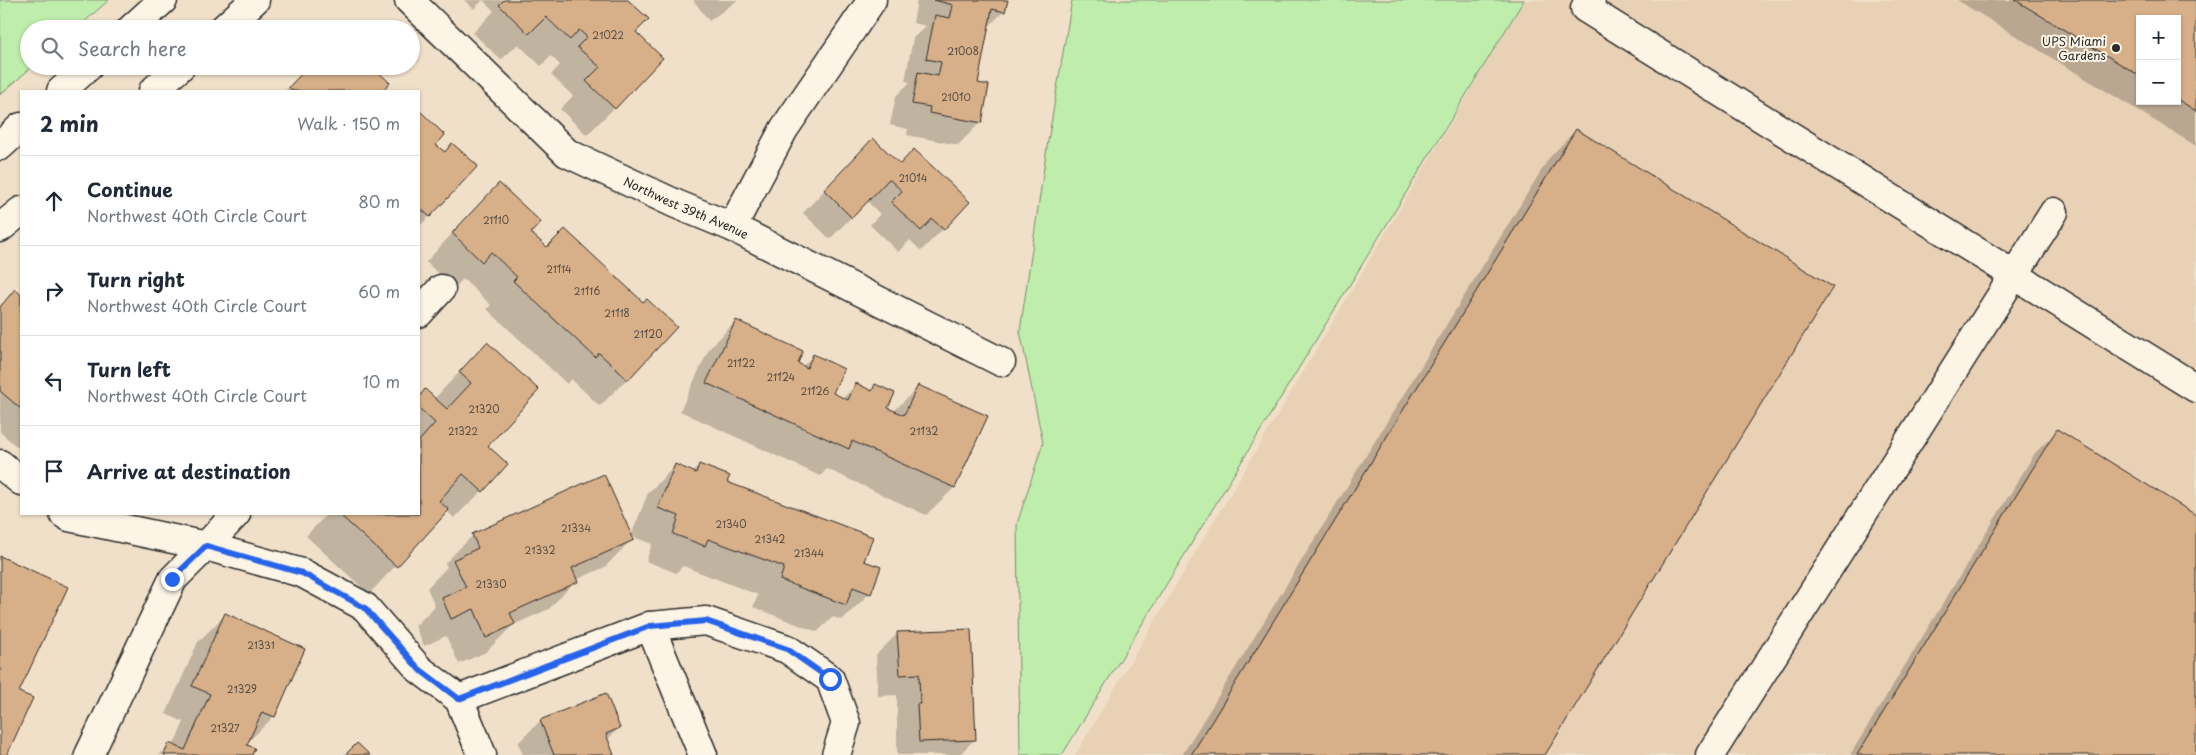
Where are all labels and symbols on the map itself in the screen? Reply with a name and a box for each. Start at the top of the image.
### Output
house number: 21022 [592,27,624,42]
place label: UPS Miami Gardens [2042,32,2107,64]
marker: UPS Miami Gardens [2110,42,2122,54]
house number: 21008 [947,43,979,58]
house number: 21010 [941,89,971,104]
house number: 21014 [899,170,928,185]
street label: Northwest 39th Avenue [621,172,752,243]
house number: 21110 [483,212,509,227]
house number: 21114 [546,261,572,276]
house number: 21116 [574,283,600,298]
house number: 21118 [604,305,630,320]
house number: 21120 [633,326,663,341]
house number: 21122 [727,355,755,370]
house number: 21124 [767,369,796,384]
house number: 21126 [801,383,829,398]
house number: 21320 [469,401,499,416]
house number: 21322 [448,423,478,438]
house number: 21132 [910,423,938,438]
house number: 21340 [716,516,746,531]
house number: 21334 [561,520,591,535]
house number: 21342 [755,531,785,546]
house number: 21332 [525,542,555,557]
house number: 21344 [794,545,825,560]
route end [161,568,184,591]
house number: 21330 [476,576,506,591]
house number: 21331 [247,637,275,652]
route start [819,668,842,691]
house number: 21329 [227,681,257,696]
house number: 21327 [210,720,240,735]

